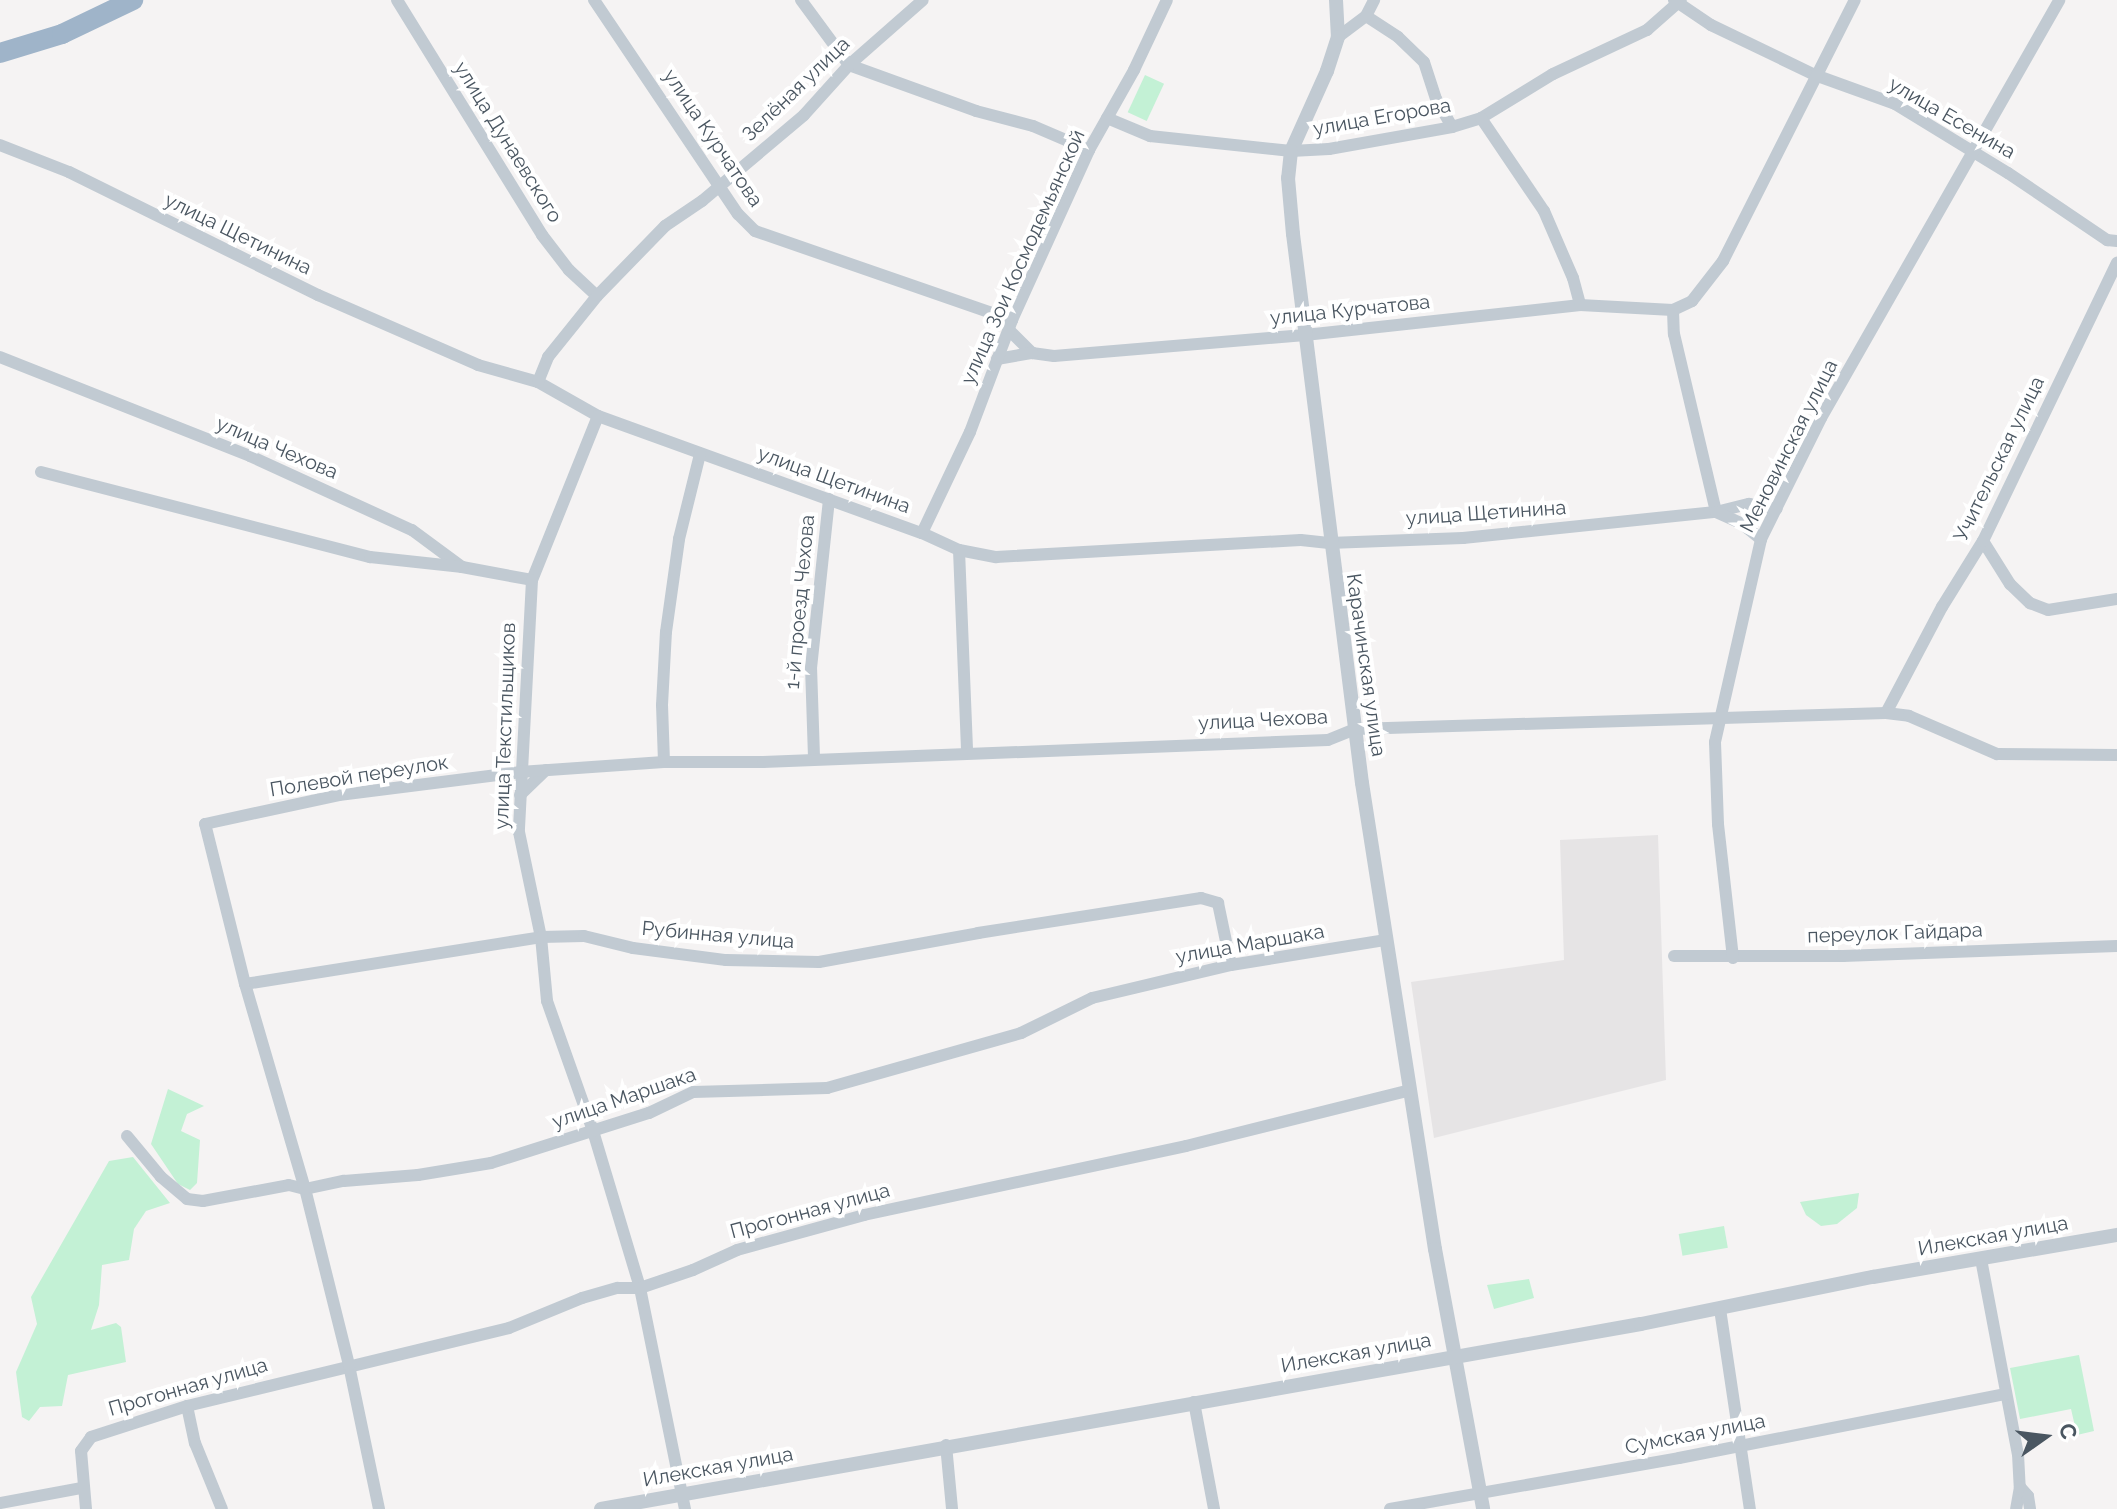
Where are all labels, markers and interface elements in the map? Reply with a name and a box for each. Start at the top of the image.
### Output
street label: Зелёная улица [737,32,855,146]
street label: улица Дунаевского [449,57,567,227]
street label: улица Курчатова [658,65,768,211]
street label: улица Есенина [1884,72,2020,164]
street label: улица Егорова [1311,93,1453,141]
street label: улица Зои Космодемьянской [956,126,1090,388]
street label: улица Щетинина [161,188,315,280]
street label: улица Курчатова [1269,290,1431,330]
street label: Меновинская улица [1735,355,1843,537]
street label: Учительская улица [1948,372,2050,546]
street label: улица Чехова [213,412,341,484]
street label: улица Щетинина [754,441,914,519]
street label: улица Щетинина [1405,495,1567,531]
street label: 1-й проезд Чехова [780,514,820,690]
street label: Карачинская улица [1341,572,1391,758]
street label: улица Текстильщиков [489,622,521,830]
street label: улица Чехова [1198,705,1328,735]
street label: Полевой переулок [268,750,450,802]
street label: Рубинная улица [640,916,796,954]
street label: переулок Гайдара [1807,918,1983,948]
street label: улица Маршака [1174,919,1326,969]
street label: улица Маршака [549,1062,699,1134]
street label: Прогонная улица [727,1178,893,1244]
street label: Илекская улица [1916,1211,2070,1261]
street label: Илекская улица [1279,1328,1433,1378]
street label: Прогонная улица [105,1353,271,1421]
north arrow [2005,1397,2085,1477]
street label: Сумская улица [1623,1409,1767,1459]
text: С [2054,1421,2083,1442]
street label: Илекская улица [641,1442,795,1492]

